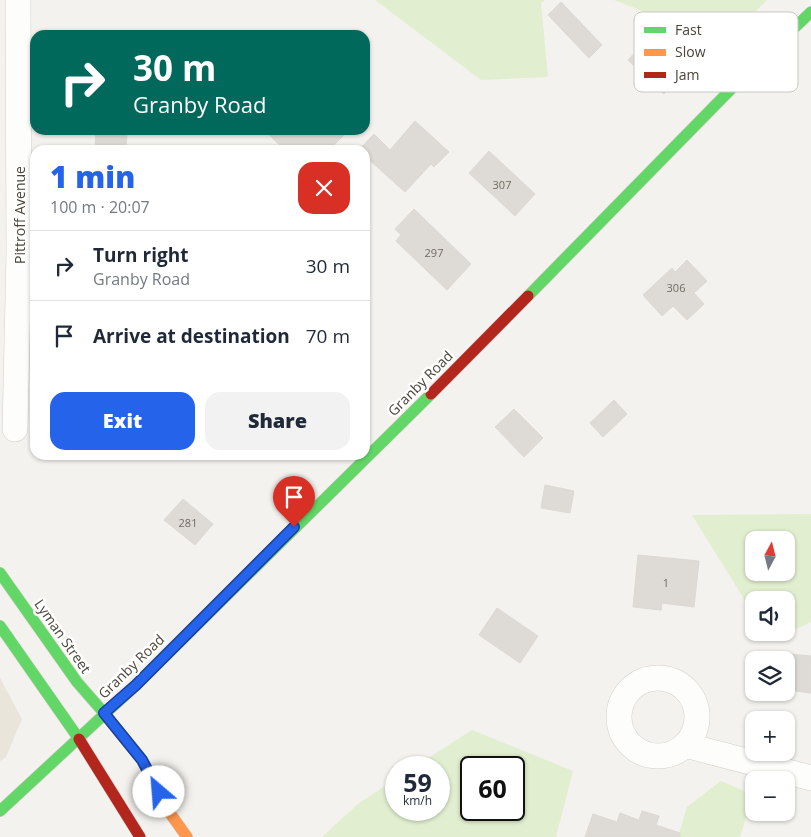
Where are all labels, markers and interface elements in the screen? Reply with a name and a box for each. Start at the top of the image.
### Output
legend [634,12,798,92]
text: Fast [675,20,702,39]
text: Slow [675,42,706,61]
text: 30 m [133,44,216,91]
icon: right [50,50,115,115]
text: Jam [673,65,700,84]
text: Granby Road [133,89,266,119]
text: 1 min [50,156,135,197]
button: close [298,162,350,214]
street label: Pittroff Avenue [10,166,29,264]
house number: 307 [493,177,511,192]
text: 100 m · 20:07 [50,196,150,218]
text: Turn right [93,242,188,268]
house number: 297 [425,245,443,260]
icon: right [50,252,78,280]
text: 30 m [306,253,350,279]
text: Granby Road [93,268,190,290]
house number: 306 [667,280,685,295]
icon: arrive [50,322,78,350]
text: Arrive at destination [93,323,290,349]
text: 70 m [306,323,350,349]
street label: Granby Road [383,346,457,420]
button: Exit [50,392,195,450]
button: Share [205,392,350,450]
pin [273,476,315,527]
icon: arrive [280,483,308,511]
house number: 281 [179,515,197,530]
north arrow [745,531,795,581]
map controls [745,531,795,821]
house number: 1 [663,575,669,590]
button: sound [745,591,795,641]
street label: Lyman Street [30,595,96,677]
street label: Granby Road [94,630,168,702]
button: layers [745,651,795,701]
button: + [745,711,795,761]
speed limit sign: 60 [460,756,525,821]
position arrow [132,765,184,817]
text: 59 [403,765,432,799]
button: − [745,771,795,821]
text: km/h [403,792,432,809]

